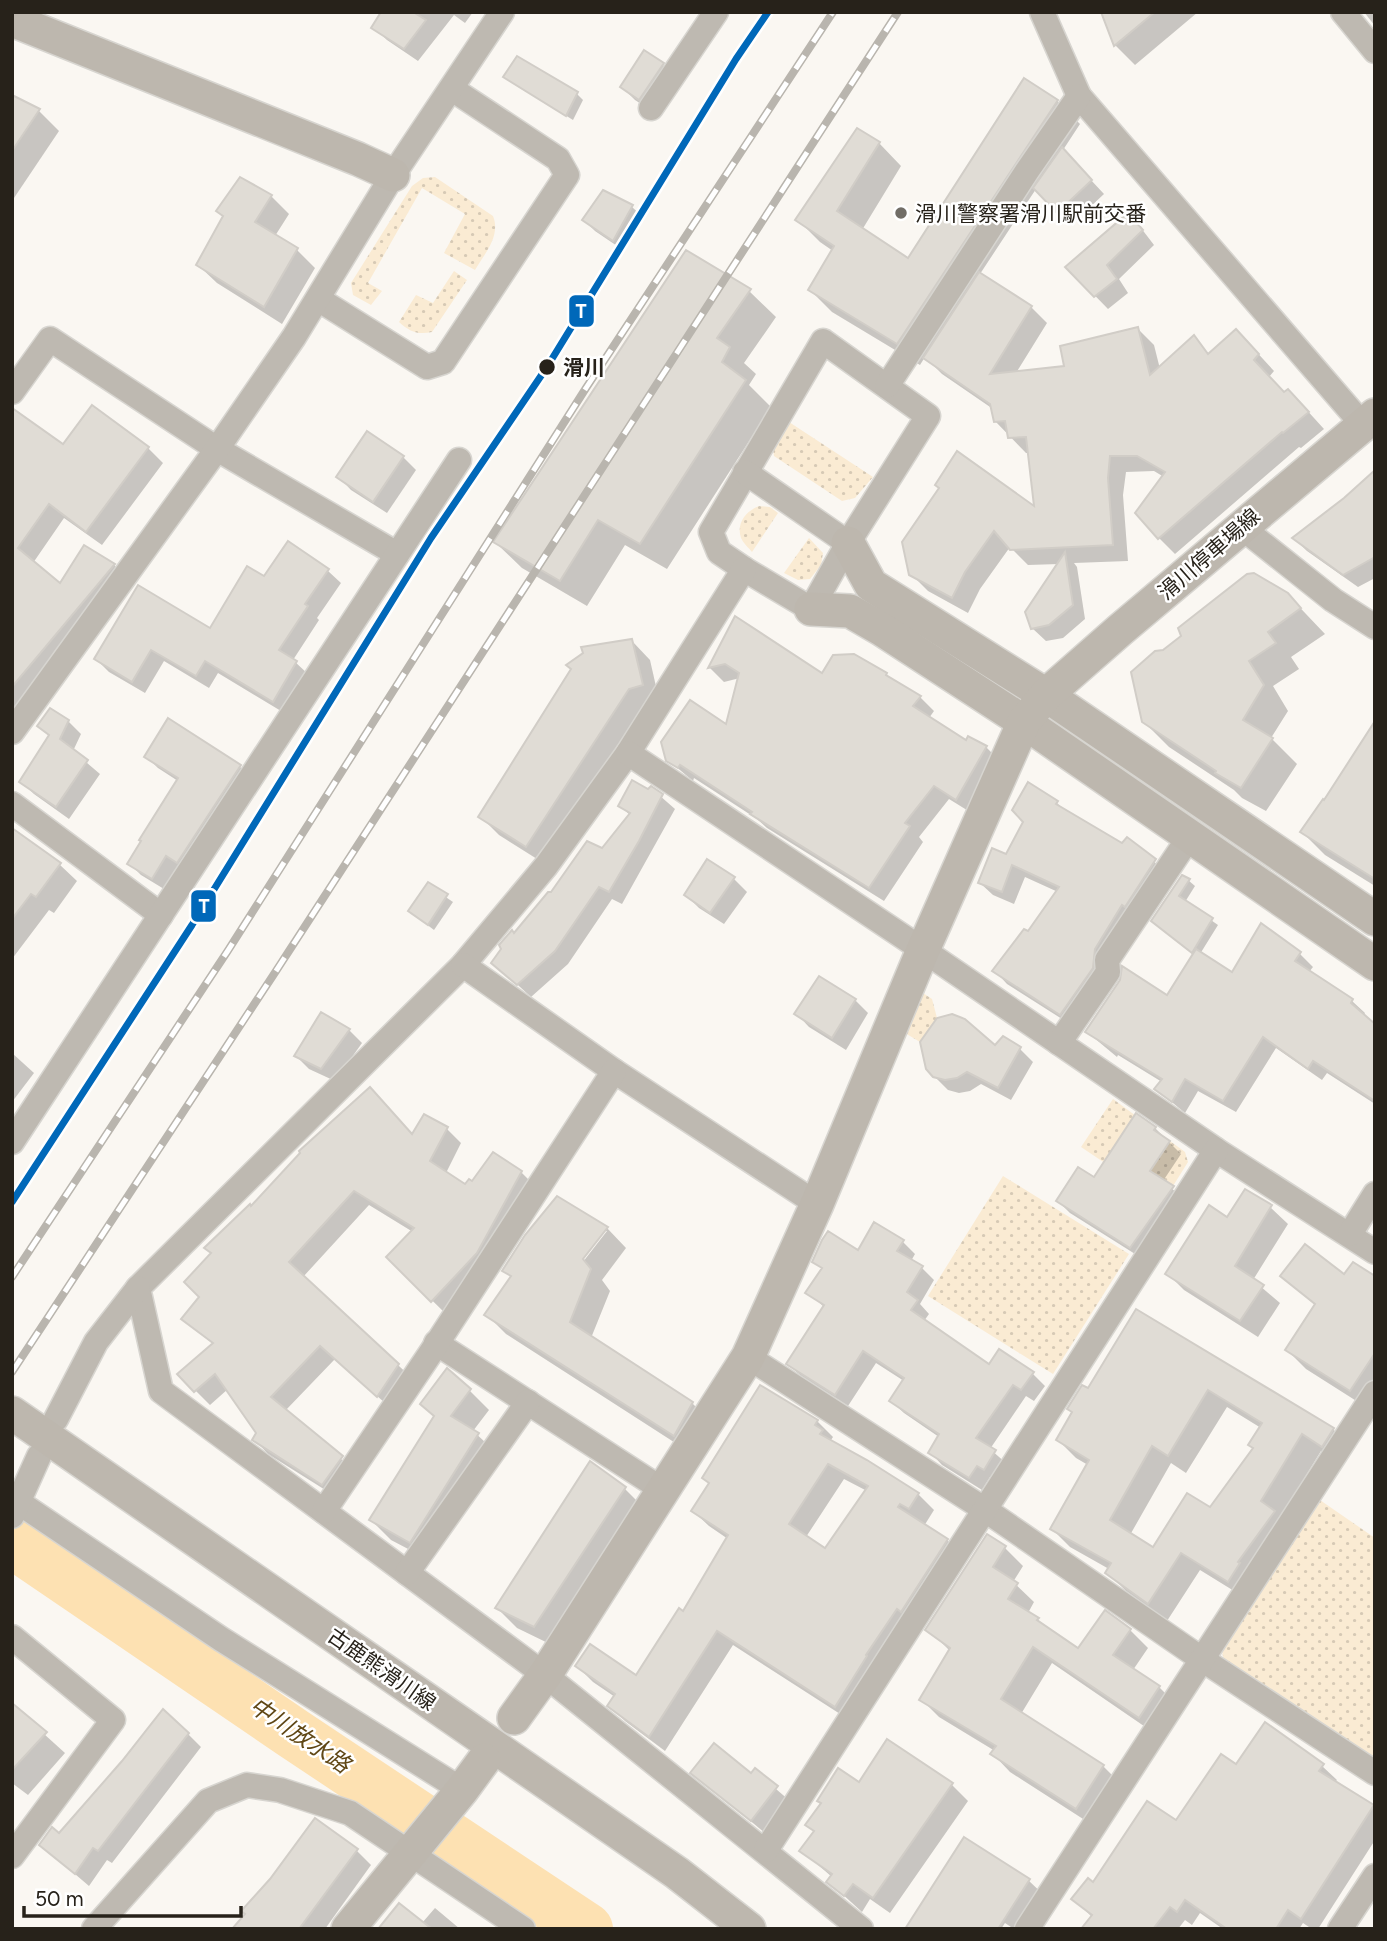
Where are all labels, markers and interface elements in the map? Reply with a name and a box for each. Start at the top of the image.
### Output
place label: 滑川警察署滑川駅前交番 [915,201,1146,226]
marker: 滑川警察署滑川駅前交番 [893,205,909,221]
line badge: T [568,294,595,328]
text: T [575,300,587,323]
place label: 滑川 [563,355,605,380]
marker: 滑川 [537,357,557,377]
street label: 滑川停車場線 [1153,503,1265,605]
line badge: T [190,889,217,923]
text: T [198,895,210,918]
street label: 古鹿熊滑川線 [323,1623,441,1715]
water label: 中川放水路 [245,1691,357,1780]
scale bar [24,1874,242,1918]
text: 50 m [35,1886,84,1911]

